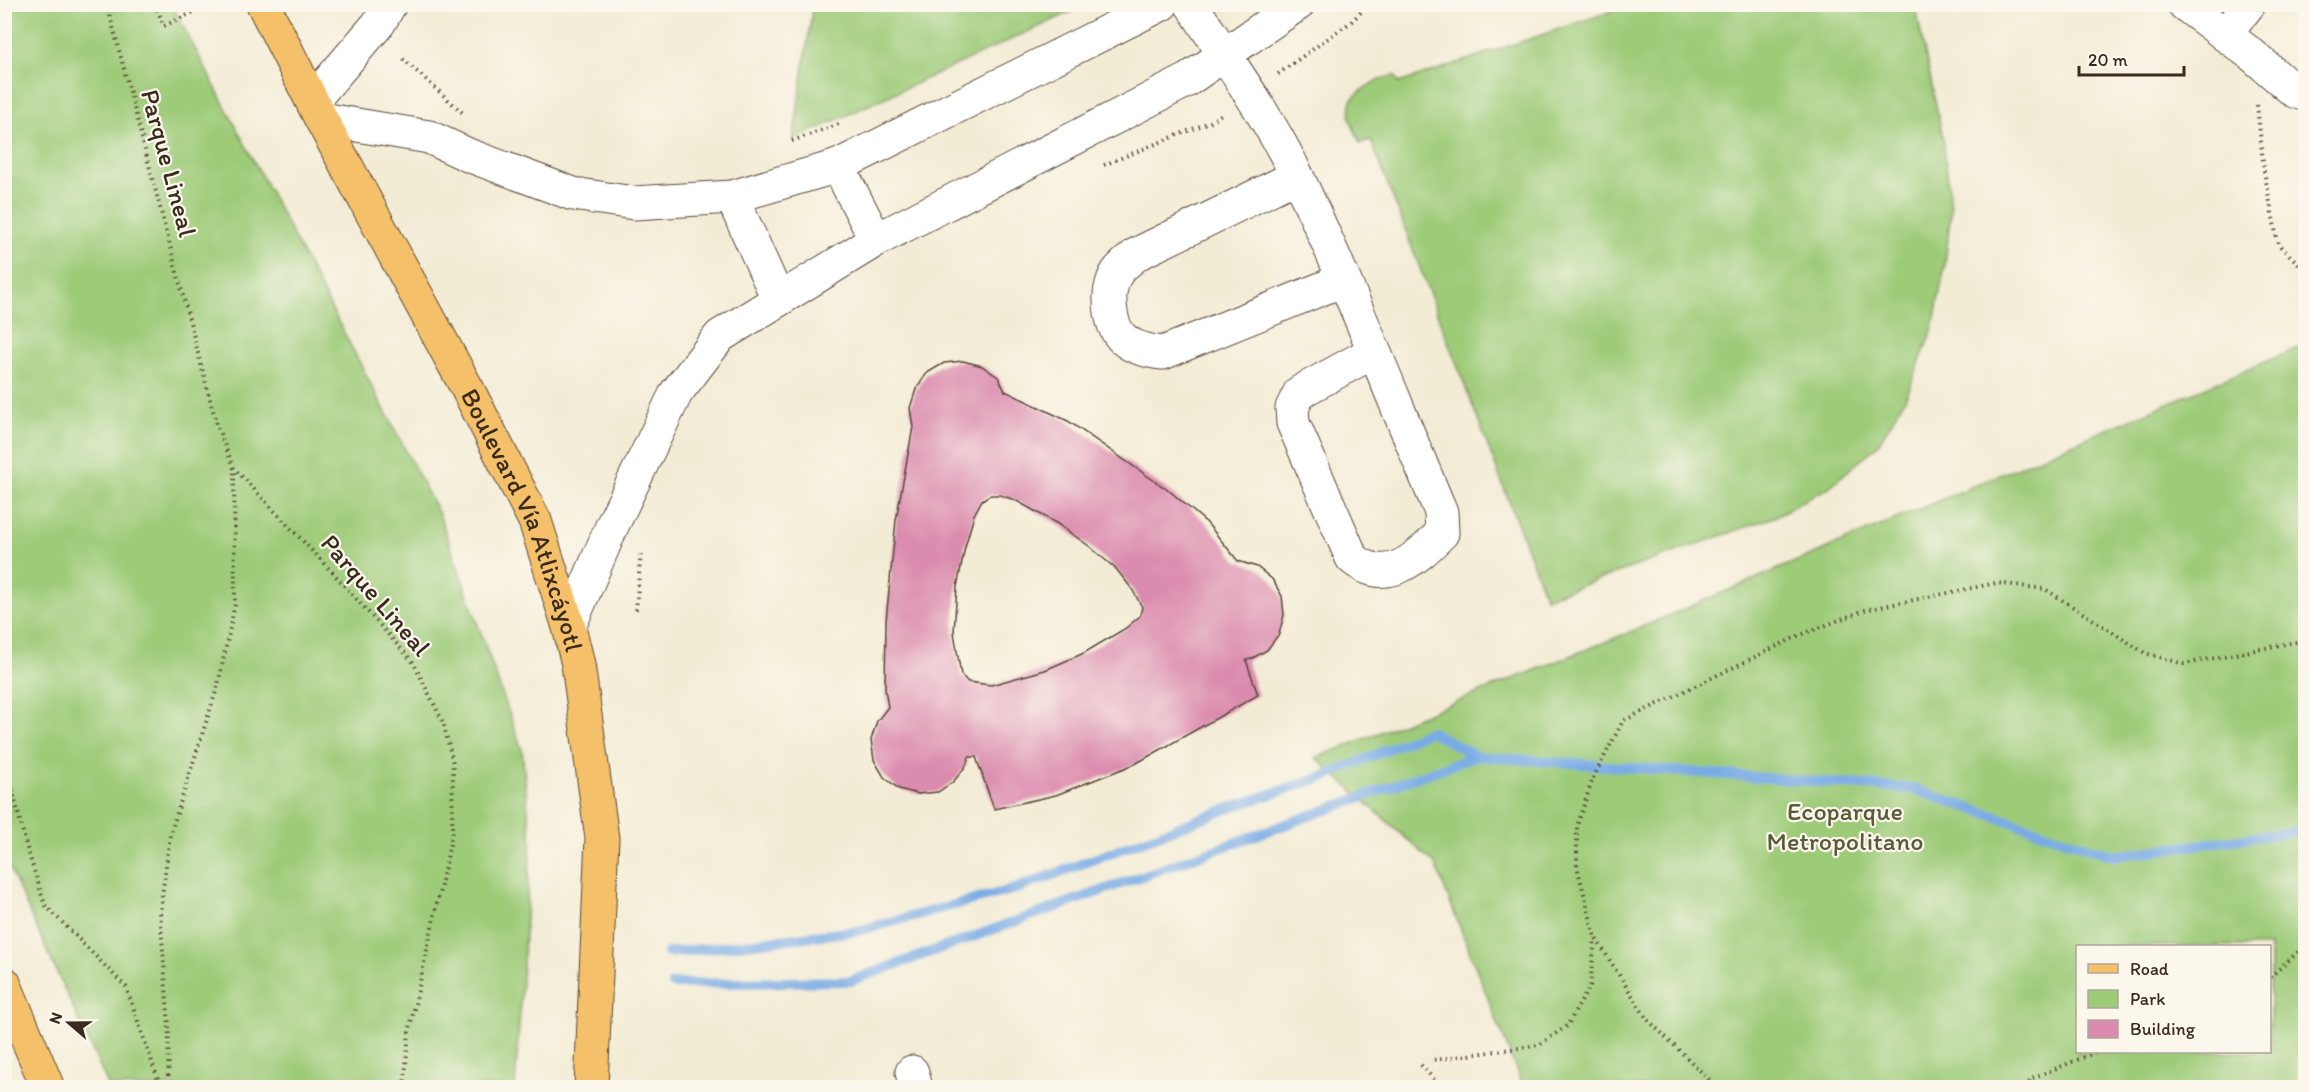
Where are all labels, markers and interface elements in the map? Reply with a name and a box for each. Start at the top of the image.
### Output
scale bar [2079,39,2184,77]
text: 20 m [2088,49,2128,71]
street label: Parque Lineal [134,86,204,240]
street label: Boulevard Vía Atlixcáyotl [454,383,590,655]
street label: Parque Lineal [314,527,438,663]
park label: Ecoparque Metropolitano [1766,795,1924,857]
legend [2076,945,2271,1053]
text: Road [2130,958,2169,980]
text: Park [2130,988,2165,1010]
north arrow [39,993,99,1053]
text: N [45,1010,66,1026]
text: Building [2130,1018,2196,1040]

